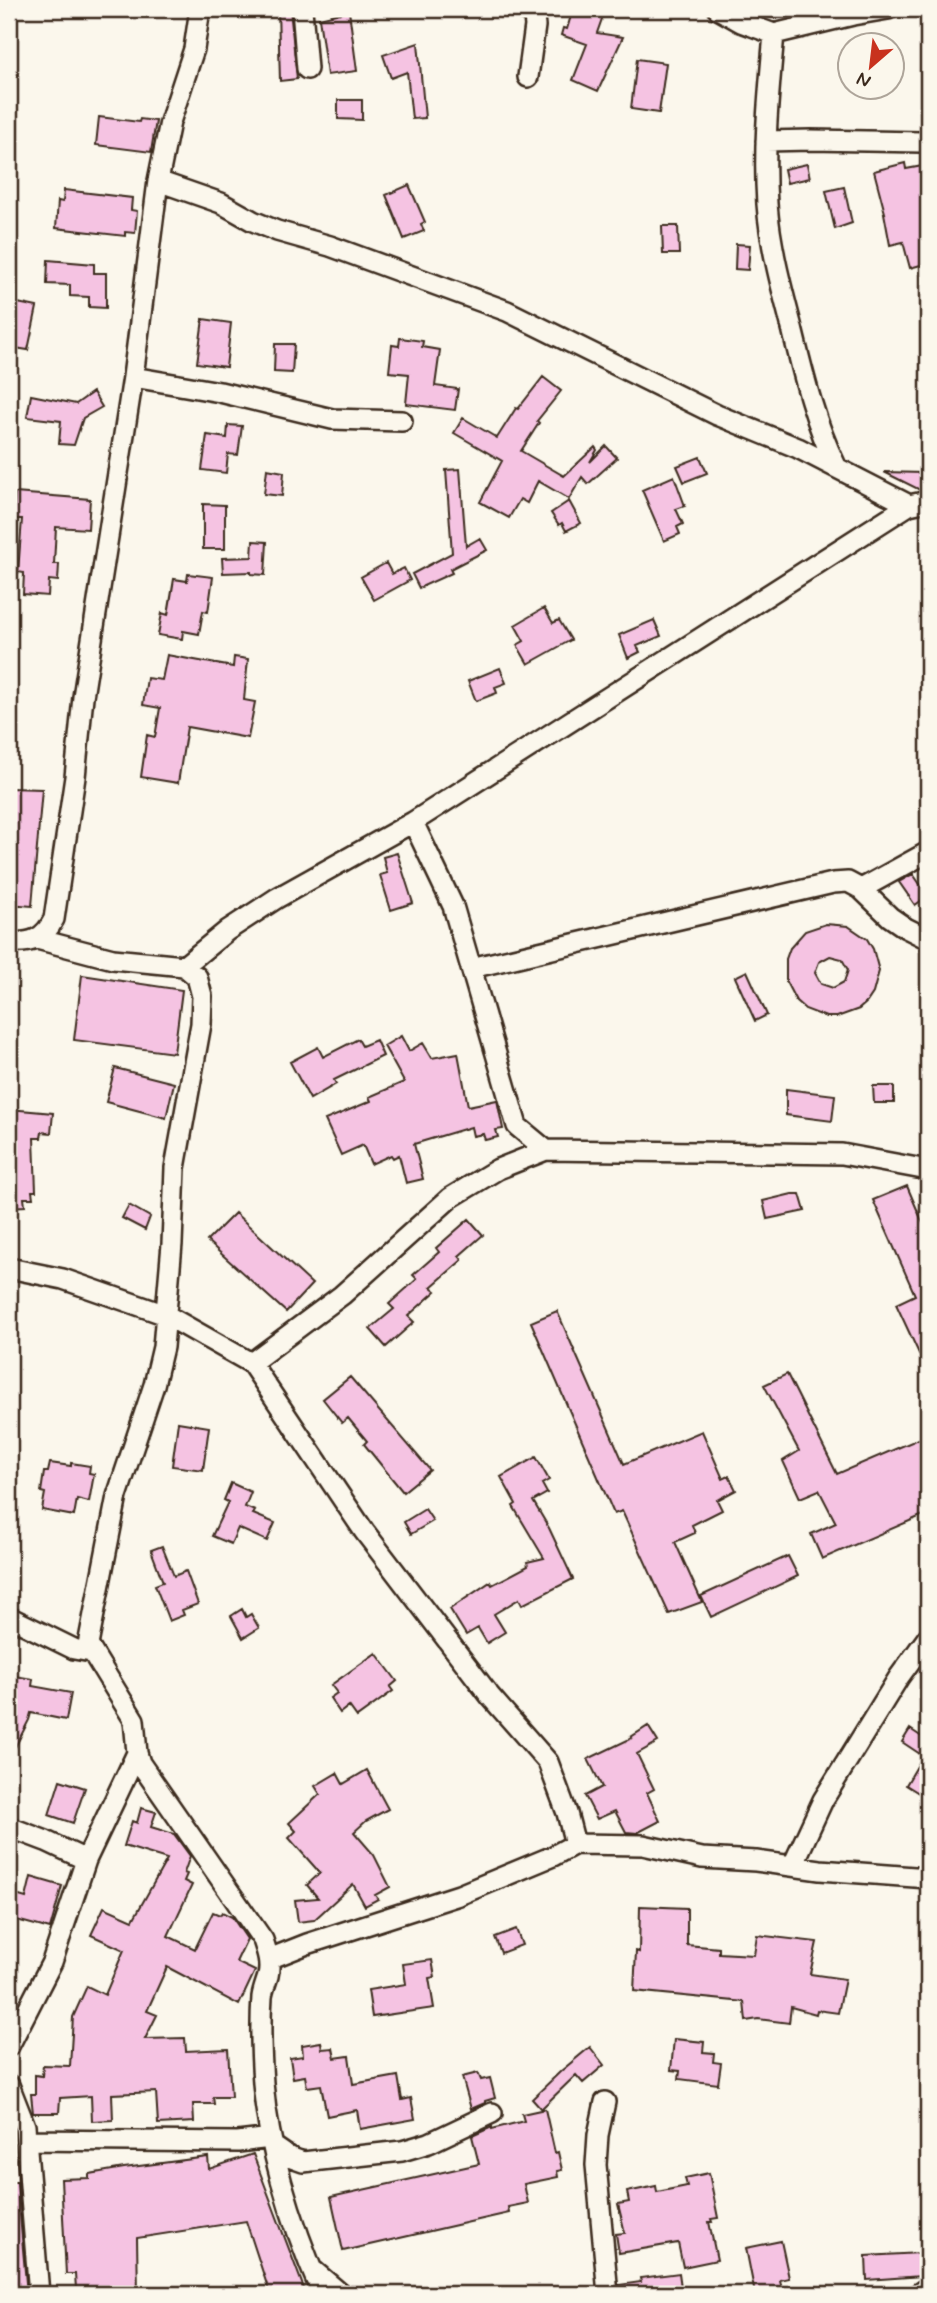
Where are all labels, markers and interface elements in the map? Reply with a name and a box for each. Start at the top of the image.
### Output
north arrow [836,32,906,102]
text: N [852,66,875,94]

